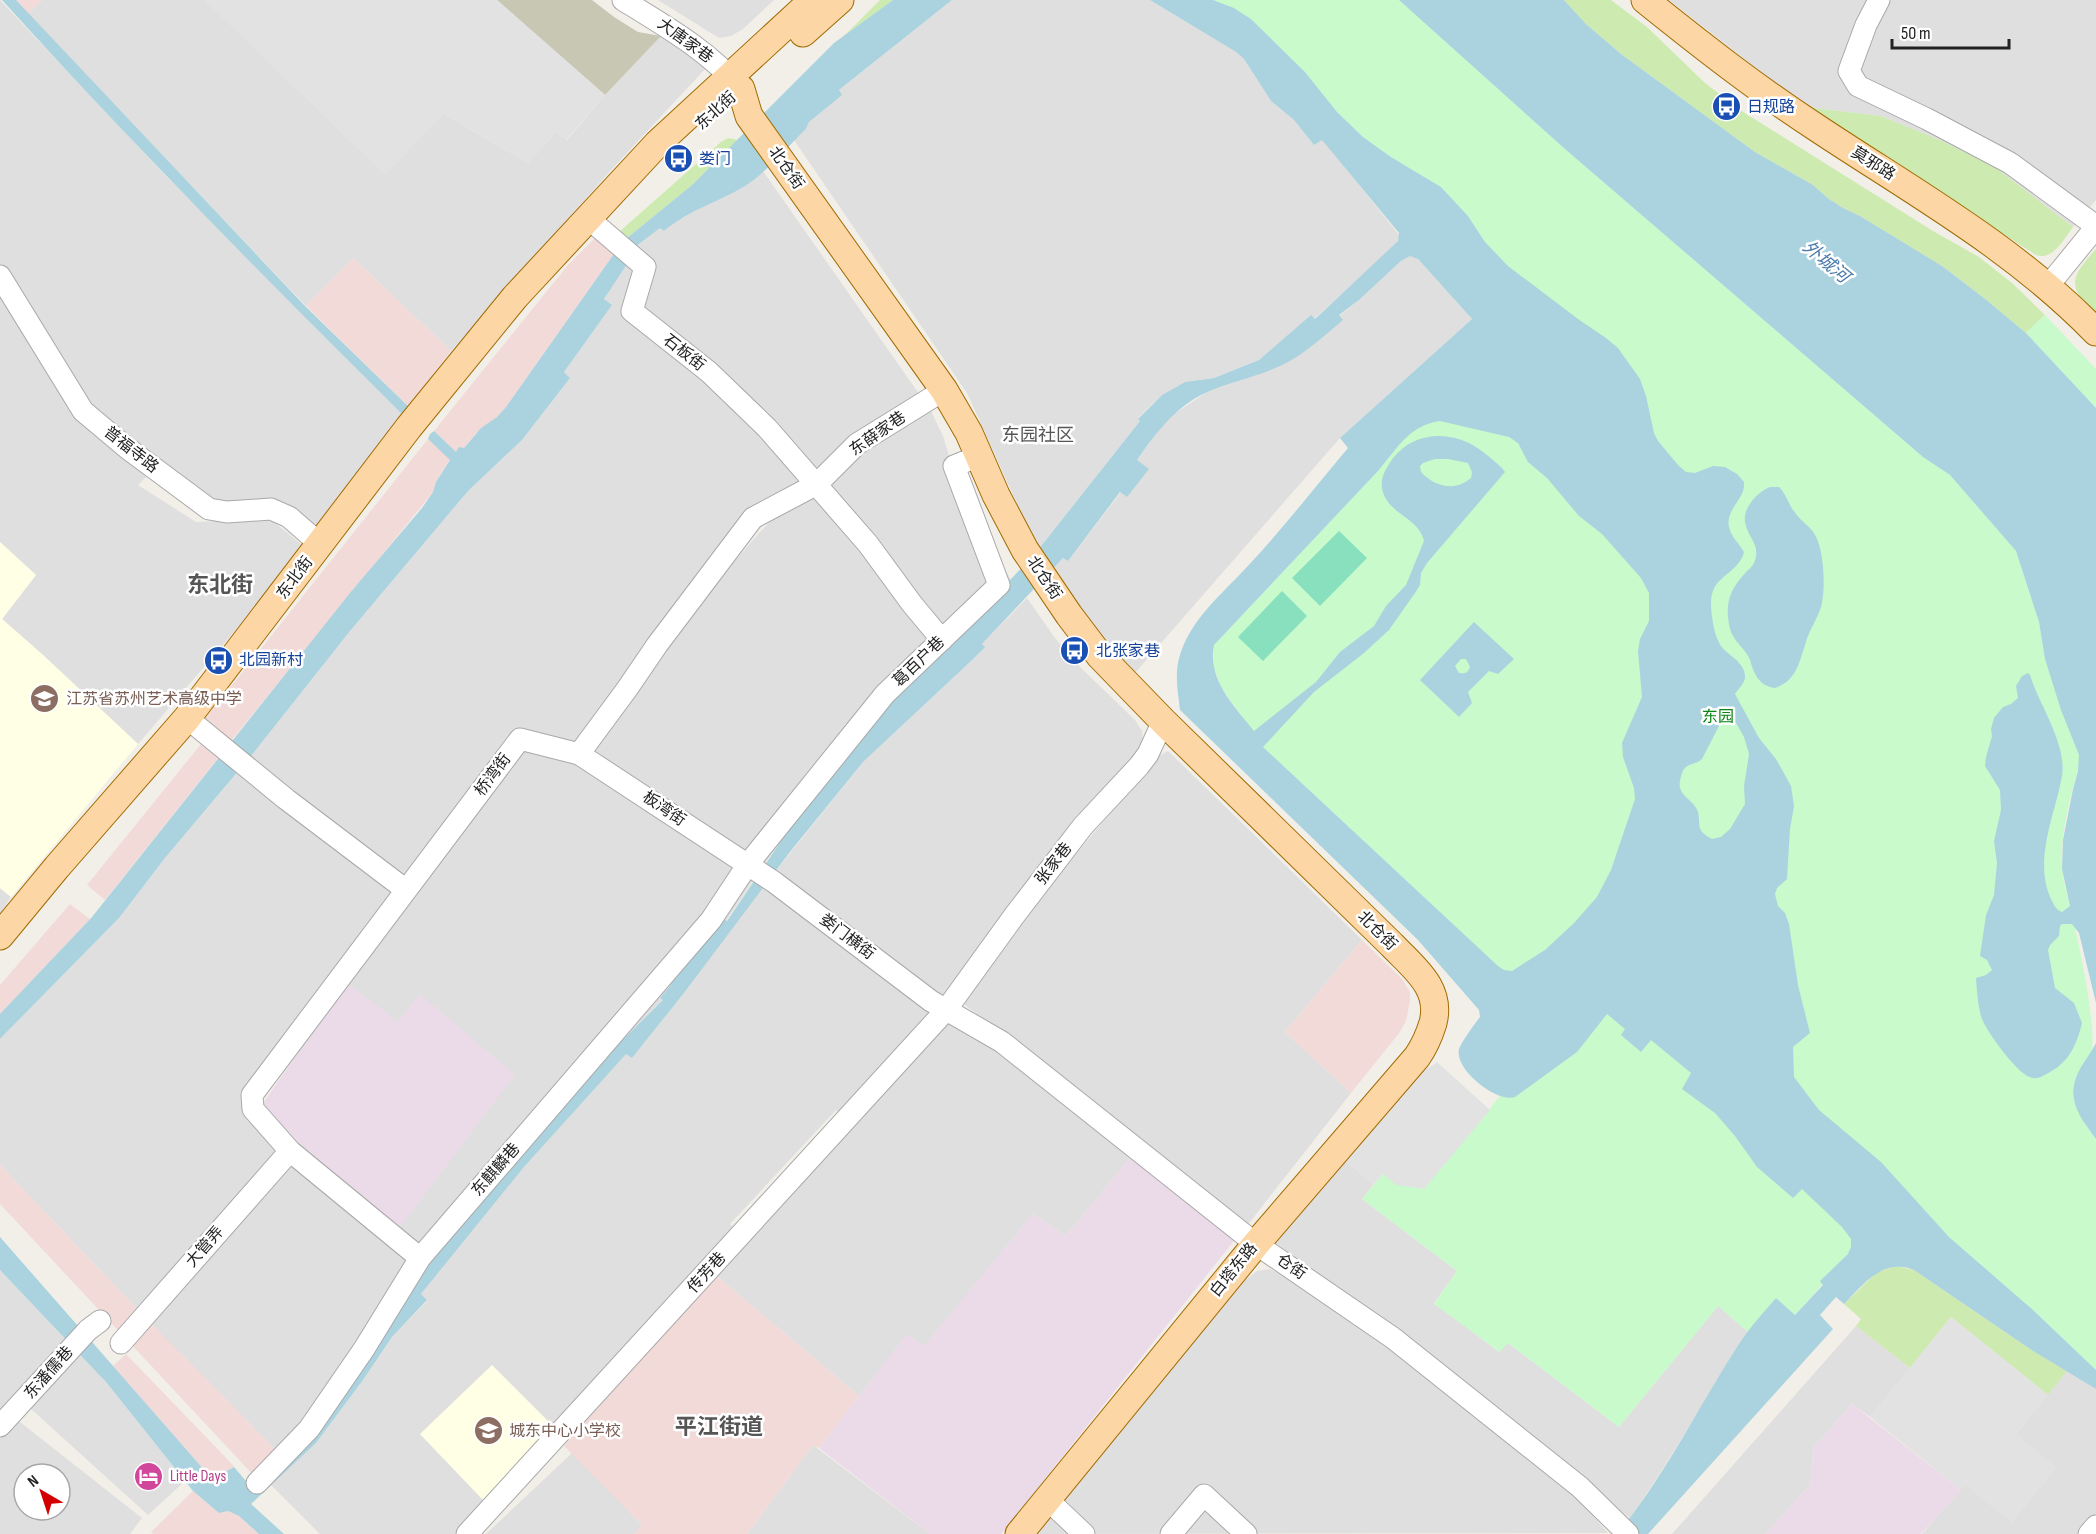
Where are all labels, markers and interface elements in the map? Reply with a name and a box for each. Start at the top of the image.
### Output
scale bar [1892,12,2009,50]
street label: 大唐家巷 [654,15,716,67]
text: 50 m [1901,23,1931,44]
street label: 东北街 [692,88,740,134]
bus stop icon: 日规路 [1710,91,1742,123]
place label: 日规路 [1747,98,1795,117]
bus stop icon: 娄门 [662,143,694,175]
street label: 北仓街 [764,143,808,193]
street label: 莫邪路 [1848,143,1898,185]
place label: 娄门 [699,150,731,169]
water label: 外城河 [1799,237,1856,289]
street label: 石板街 [659,331,709,375]
street label: 东薛家巷 [846,408,910,460]
street label: 普福寺路 [100,423,162,477]
district label: 东园社区 [1002,425,1074,446]
street label: 东北街 [273,553,317,603]
street label: 北仓街 [1023,553,1065,603]
district label: 东北街 [187,572,253,599]
street label: 葛百户巷 [889,633,949,691]
bus stop icon: 北张家巷 [1059,635,1091,667]
place label: 北张家巷 [1096,642,1160,661]
bus stop icon: 北园新村 [202,644,234,676]
place label: 北园新村 [239,651,303,670]
school or university icon: 江苏省苏州艺术高级中学 [29,683,61,715]
place label: 江苏省苏州艺术高级中学 [66,689,242,709]
park label: 东园 [1702,708,1734,727]
street label: 桥湾街 [471,750,515,800]
street label: 板湾街 [639,788,689,830]
street label: 张家巷 [1032,839,1076,889]
street label: 北仓街 [1353,907,1401,955]
street label: 娄门横街 [816,910,878,964]
street label: 东麒麟巷 [468,1140,524,1200]
street label: 大管弄 [182,1223,228,1271]
street label: 白塔东路 [1206,1239,1262,1301]
street label: 传芳巷 [684,1249,730,1297]
street label: 仓街 [1272,1250,1310,1284]
street label: 东潘儒巷 [20,1342,77,1403]
district label: 平江街道 [675,1414,763,1441]
school or university icon: 城东中心小学校 [472,1415,504,1447]
place label: 城东中心小学校 [509,1422,621,1441]
hotel icon: Little Days [133,1460,165,1492]
north arrow [12,1462,72,1522]
place label: Little Days [170,1467,227,1486]
text: N [24,1471,43,1492]

